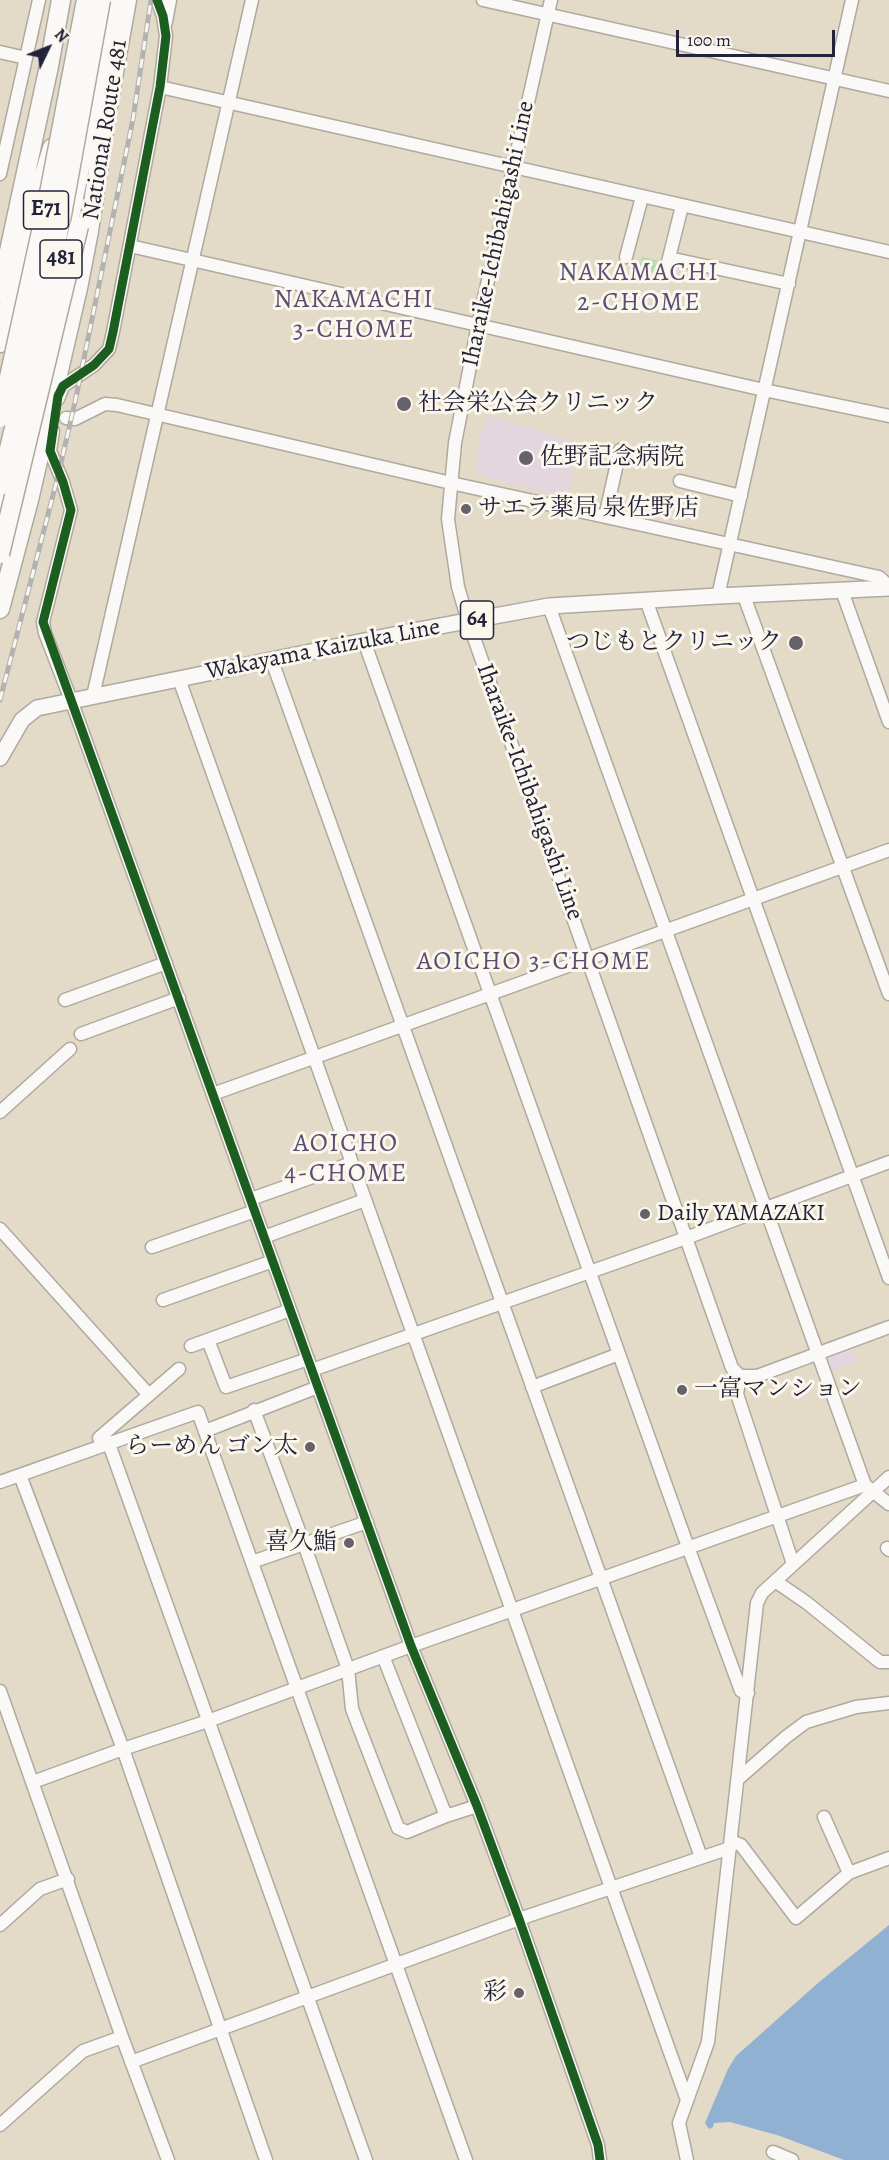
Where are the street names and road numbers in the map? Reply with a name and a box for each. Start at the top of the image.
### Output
street label: National Route 481 [77,38,135,222]
street label: Iharaike-Ichibahigashi Line [457,99,541,369]
road number: E71 [24,191,68,229]
road number: 481 [40,240,82,278]
road number: 64 [460,601,494,639]
street label: Wakayama Kaizuka Line [203,613,443,687]
street label: Iharaike-Ichibahigashi Line [469,660,589,924]

